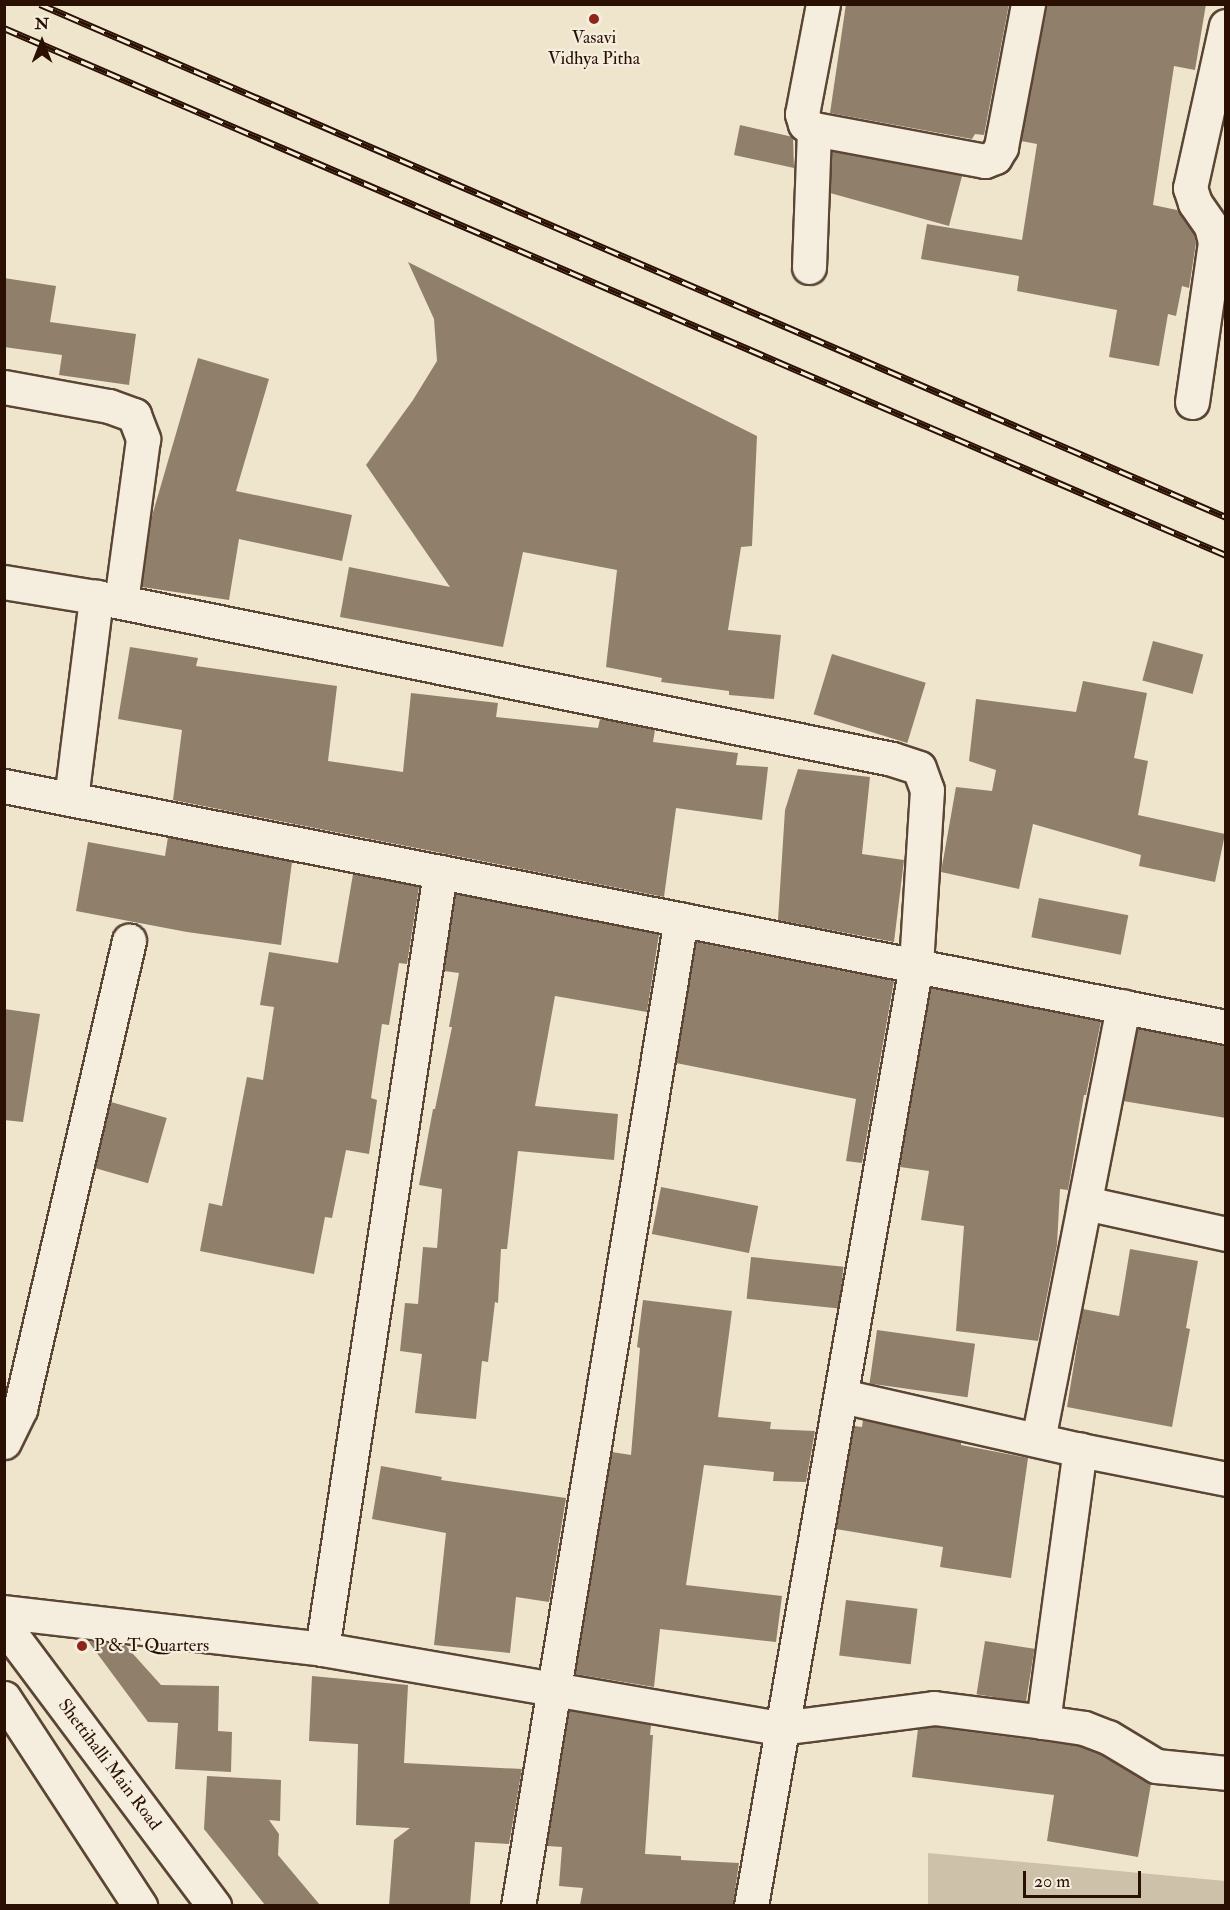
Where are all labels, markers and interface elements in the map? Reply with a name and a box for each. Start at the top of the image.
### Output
north arrow [12,12,72,72]
marker: Vasavi Vidhya Pitha [587,12,601,26]
text: N [35,14,49,34]
place label: Vasavi Vidhya Pitha [548,28,640,70]
place label: P & T Quarters [94,1635,209,1657]
marker: P & T Quarters [75,1639,89,1653]
street label: Shettihalli Main Road [53,1695,165,1835]
scale bar [1026,1859,1144,1897]
text: 20 m [1034,1870,1070,1893]

